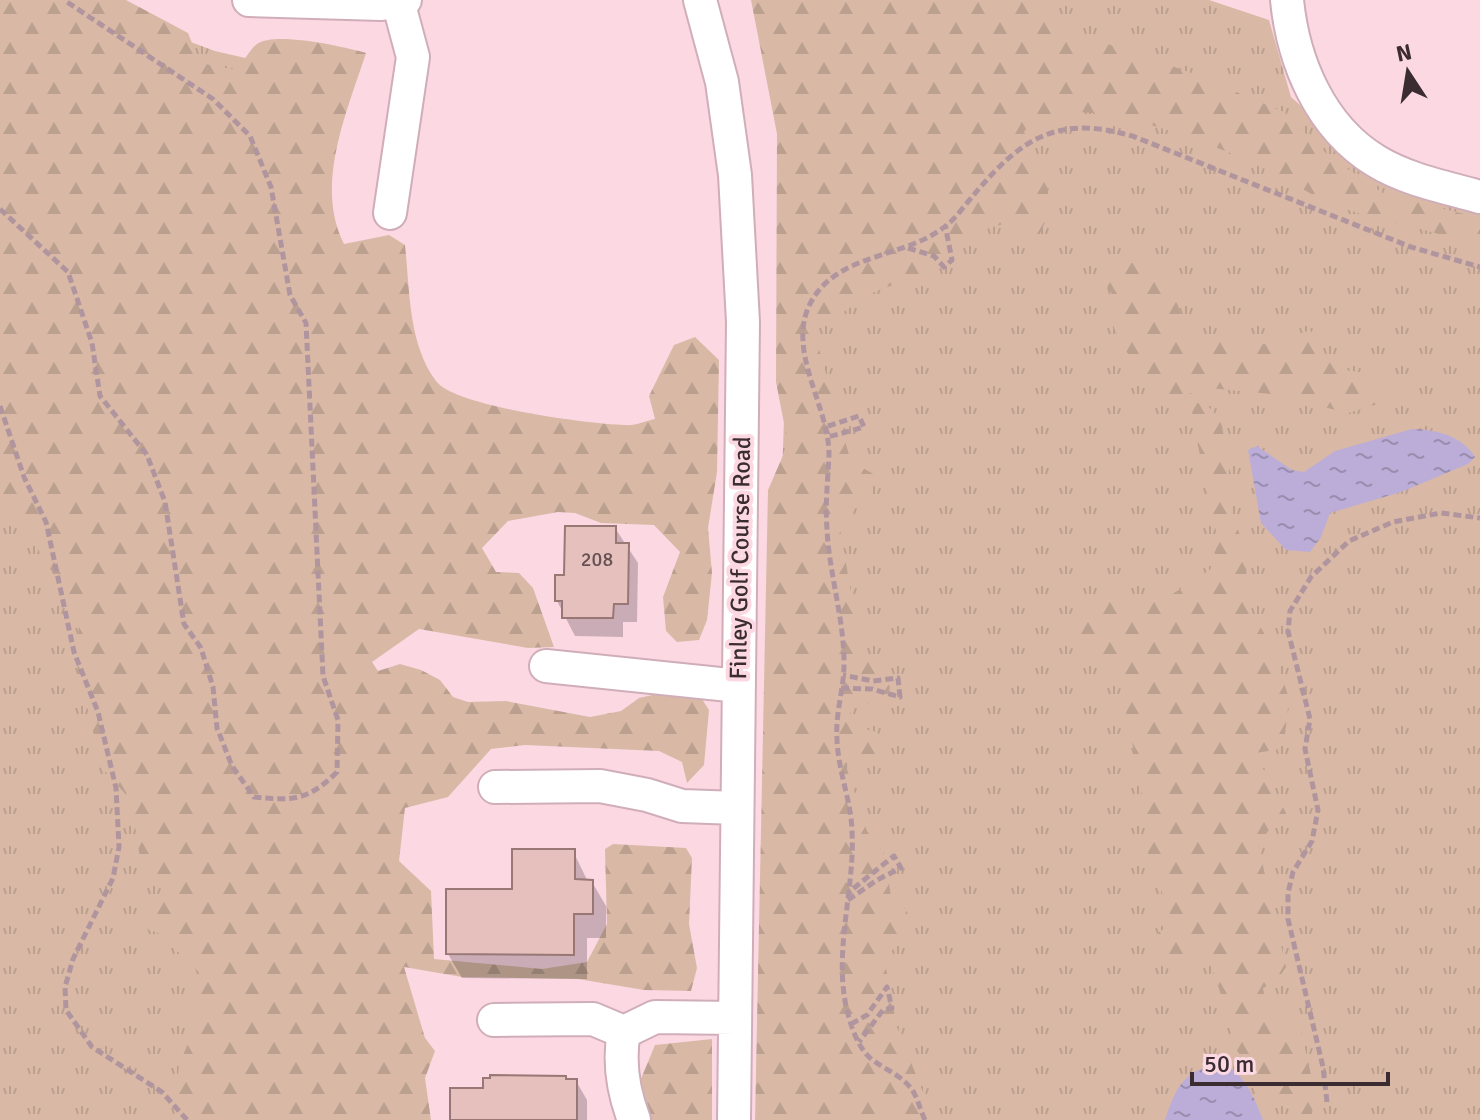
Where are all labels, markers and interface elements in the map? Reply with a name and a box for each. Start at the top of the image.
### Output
north arrow [1368,32,1448,112]
text: N [1394,38,1414,68]
street label: Finley Golf Course Road [723,436,757,680]
house number: 208 [581,547,613,572]
scale bar [1192,1036,1388,1086]
text: 50 m [1204,1049,1254,1079]

